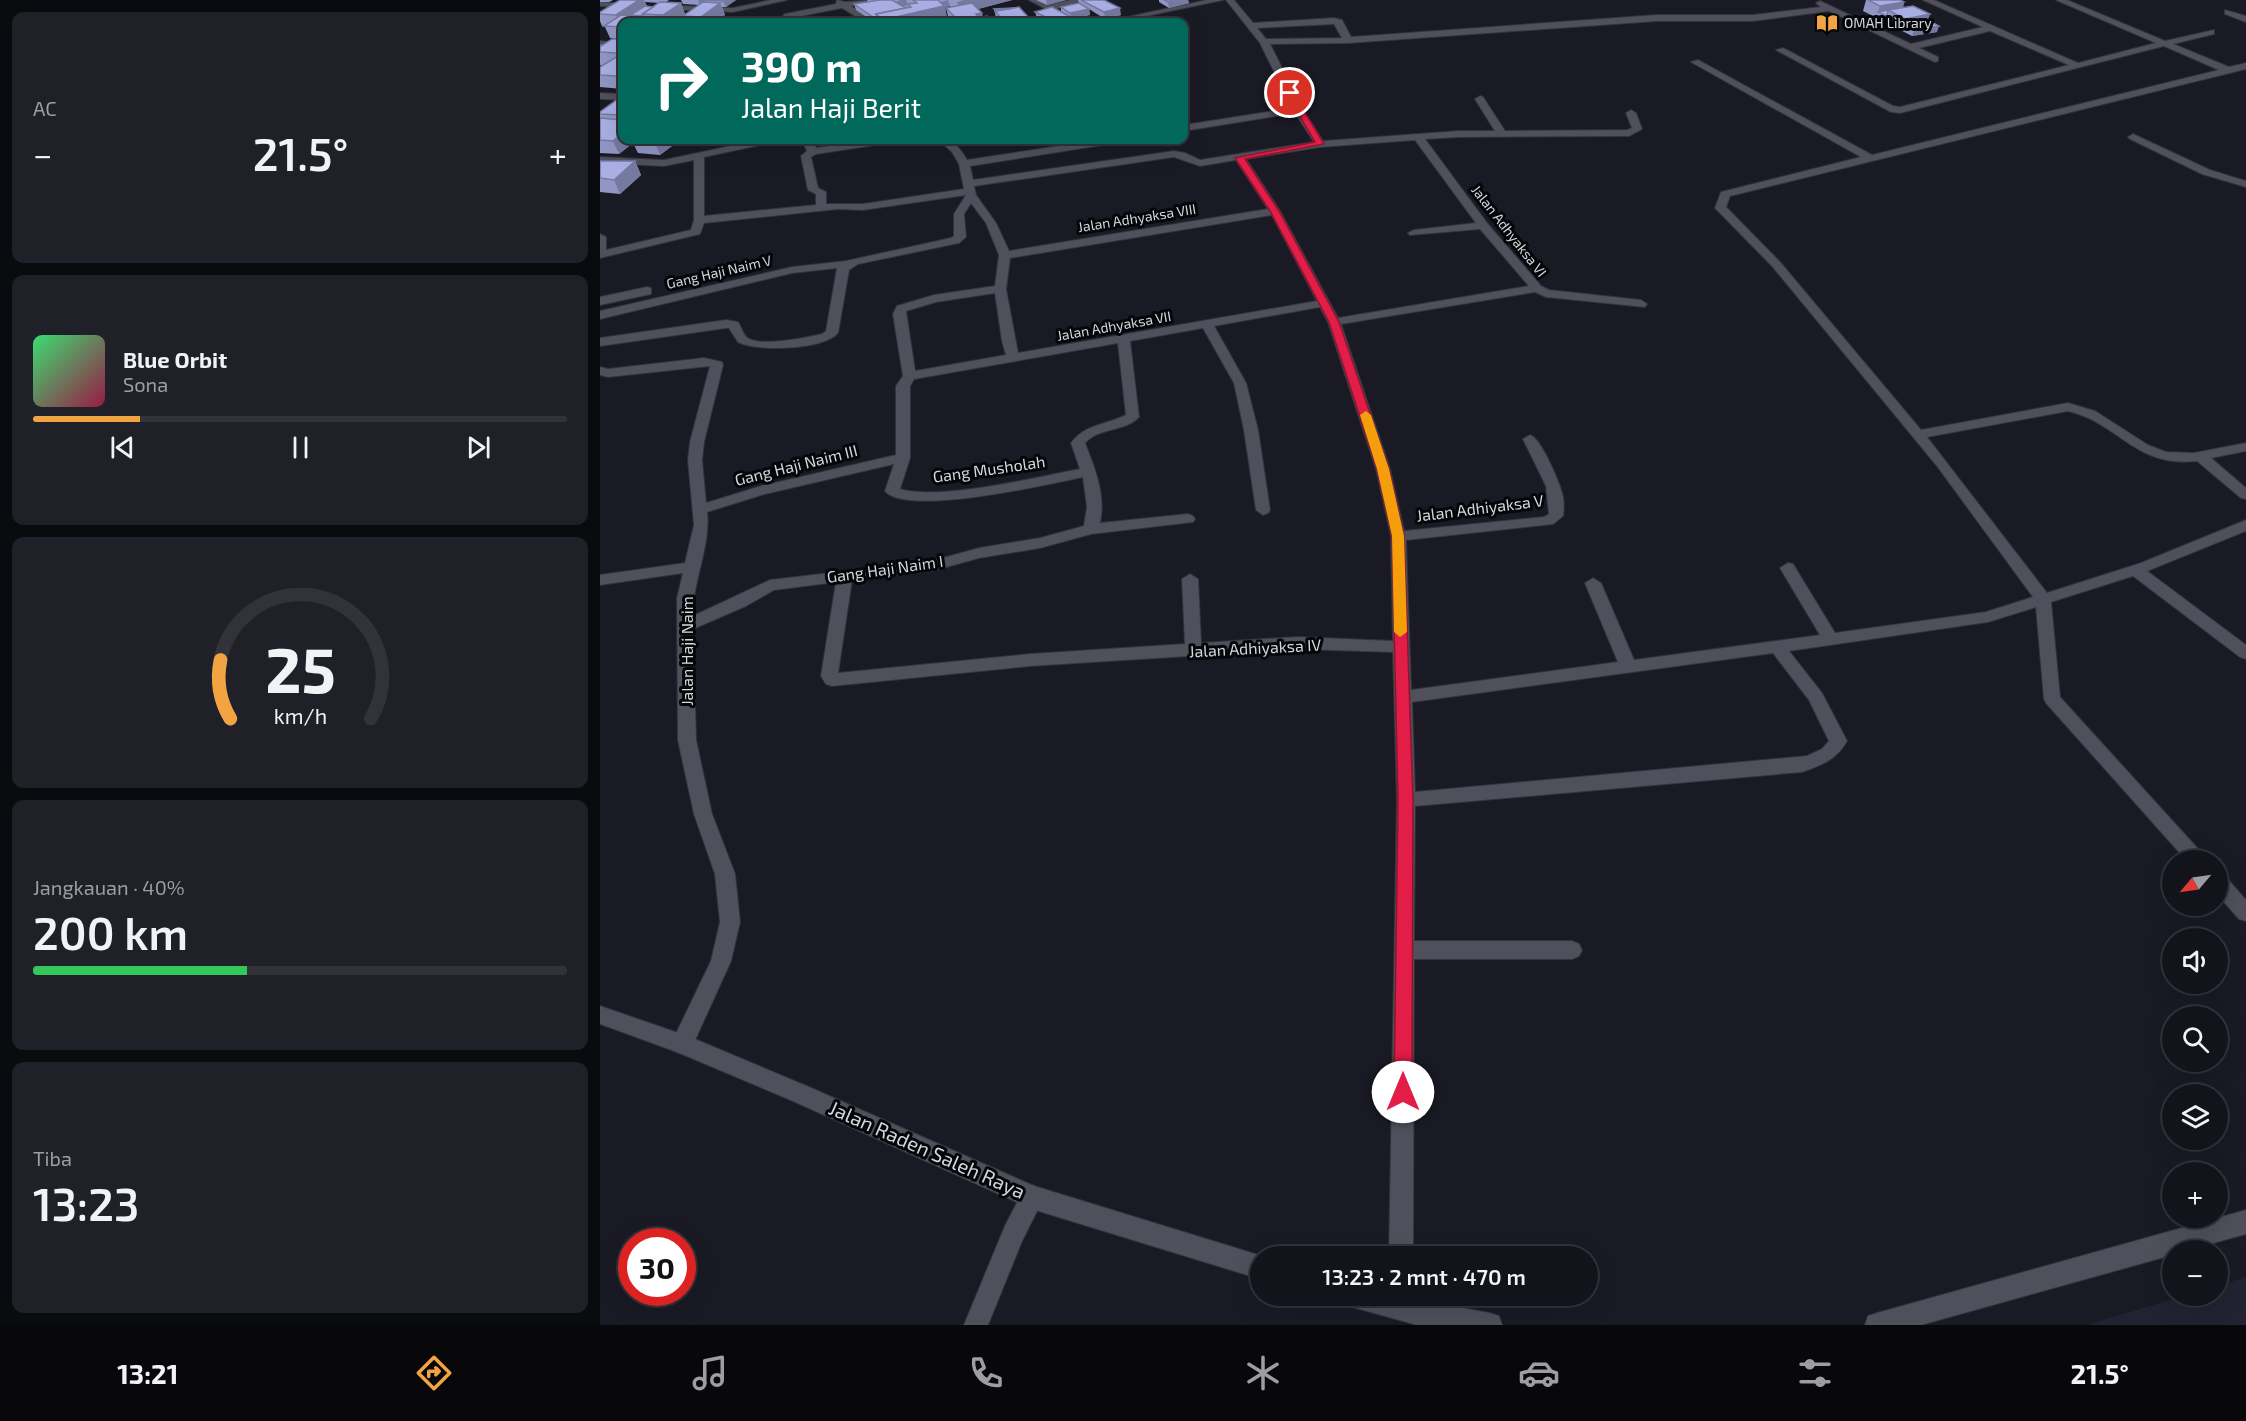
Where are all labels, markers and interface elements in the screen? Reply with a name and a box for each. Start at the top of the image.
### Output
library icon: OMAH Library [1815,11,1839,35]
place label: OMAH Library [1844,14,1932,31]
text: 390 m [741,40,862,90]
icon: right [642,42,720,120]
pin [1264,67,1315,118]
icon: arrive [1273,76,1306,109]
text: Jalan Haji Berit [741,91,921,123]
text: AC [33,96,57,120]
text: 21.5° [253,126,348,180]
text: − [33,134,52,174]
text: + [549,134,567,174]
street label: Jalan Adhyaksa VI [1468,181,1551,280]
street label: Jalan Adhyaksa VIII [1077,200,1197,235]
street label: Gang Haji Naim V [665,251,774,292]
street label: Jalan Adhyaksa VII [1055,307,1172,344]
text: Blue Orbit [123,346,227,372]
text: Sona [123,372,168,396]
icon: previous [106,431,139,464]
icon: pause [284,431,317,464]
icon: next [462,431,495,464]
street label: Gang Haji Naim III [733,440,859,490]
street label: Gang Musholah [932,451,1046,486]
street label: Jalan Adhiyaksa V [1415,490,1545,525]
street label: Gang Haji Naim I [825,551,945,587]
street label: Jalan Haji Naim [677,596,697,706]
text: 25 [265,632,335,707]
street label: Jalan Adhiyaksa IV [1188,635,1322,660]
text: km/h [273,704,327,729]
north arrow [2162,850,2228,916]
map controls [2162,850,2228,1306]
text: Jangkauan · 40% [33,875,185,899]
text: 200 km [33,905,188,959]
button: sound [2162,928,2228,994]
button: search [2162,1006,2228,1072]
position arrow [1371,1060,1435,1124]
button: layers [2162,1084,2228,1150]
street label: Jalan Raden Saleh Raya [826,1095,1029,1203]
text: Tiba [33,1146,72,1170]
button: + [2162,1162,2228,1228]
text: 13:23 [33,1176,139,1230]
speed limit sign: 30 [618,1228,696,1306]
button: − [2162,1240,2228,1306]
text: 13:23 · 2 mnt · 470 m [1322,1263,1526,1289]
icon: directions [413,1352,455,1394]
icon: music [689,1352,731,1394]
icon: phone [965,1352,1007,1394]
icon: climate [1242,1352,1284,1394]
icon: car [1518,1352,1560,1394]
icon: filters [1794,1352,1836,1394]
text: 13:21 [117,1357,178,1389]
text: 21.5° [2071,1357,2129,1389]

